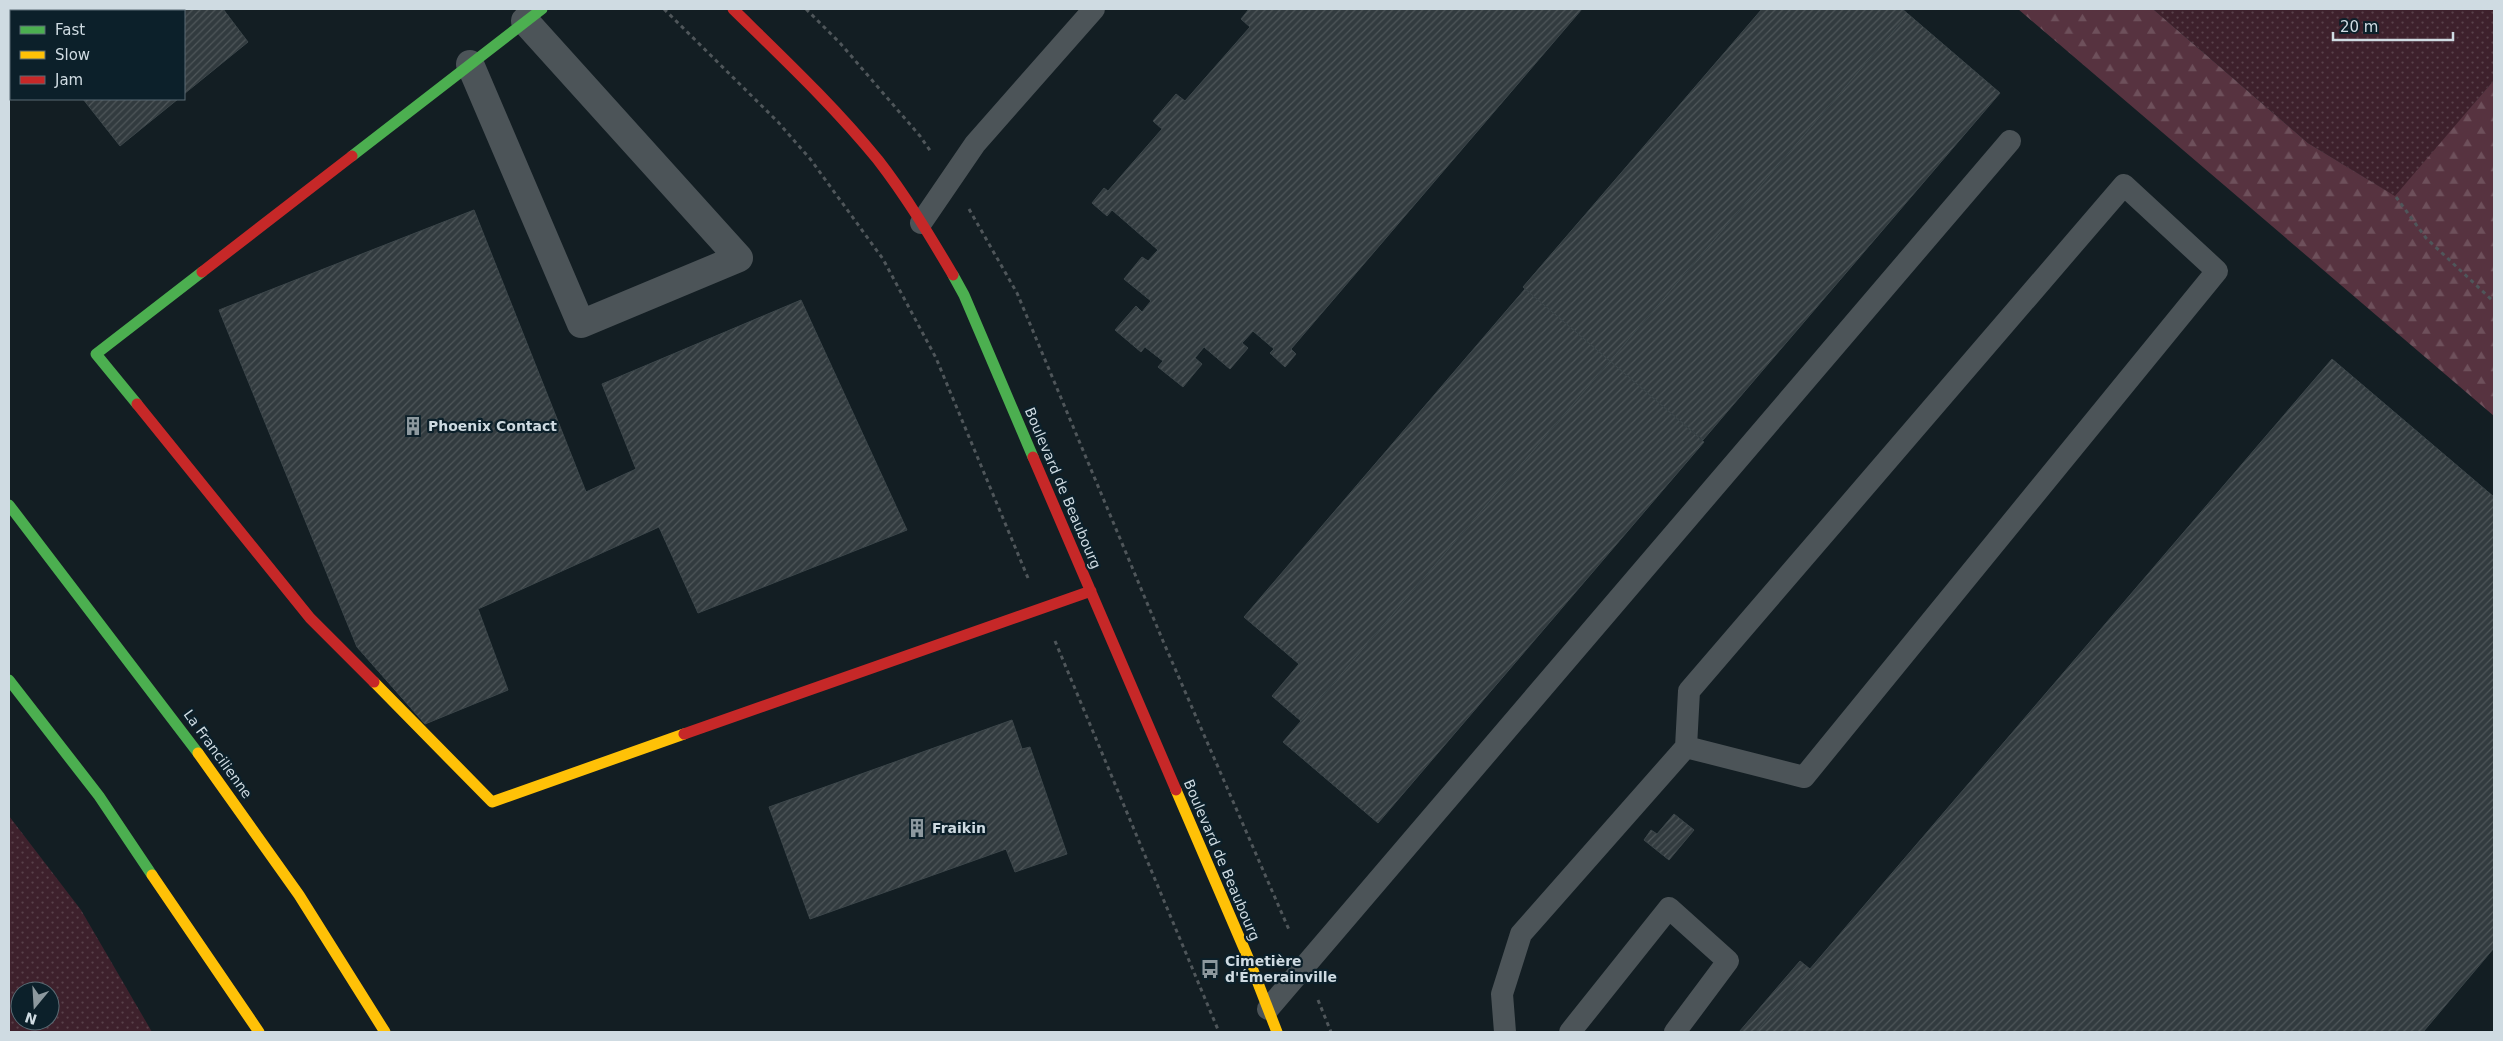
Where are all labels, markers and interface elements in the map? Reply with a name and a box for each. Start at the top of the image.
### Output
legend [10,10,185,100]
scale bar [2333,10,2453,42]
text: 20 m [2340,18,2378,36]
text: Fast [55,21,85,39]
text: Slow [55,46,90,64]
text: Jam [54,71,83,89]
street label: Boulevard de Beaubourg [1022,405,1104,571]
building icon: Phoenix Contact [402,415,424,437]
place label: Phoenix Contact [428,418,557,434]
street label: La Francilienne [181,707,255,801]
street label: Boulevard de Beaubourg [1181,777,1263,943]
building icon: Fraikin [906,817,928,839]
place label: Fraikin [932,820,986,836]
place label: Cimetière d'Émerainville [1225,953,1337,985]
bus stop icon: Cimetière d'Émerainville [1199,958,1221,980]
north arrow [10,981,60,1031]
text: N [23,1009,39,1028]

